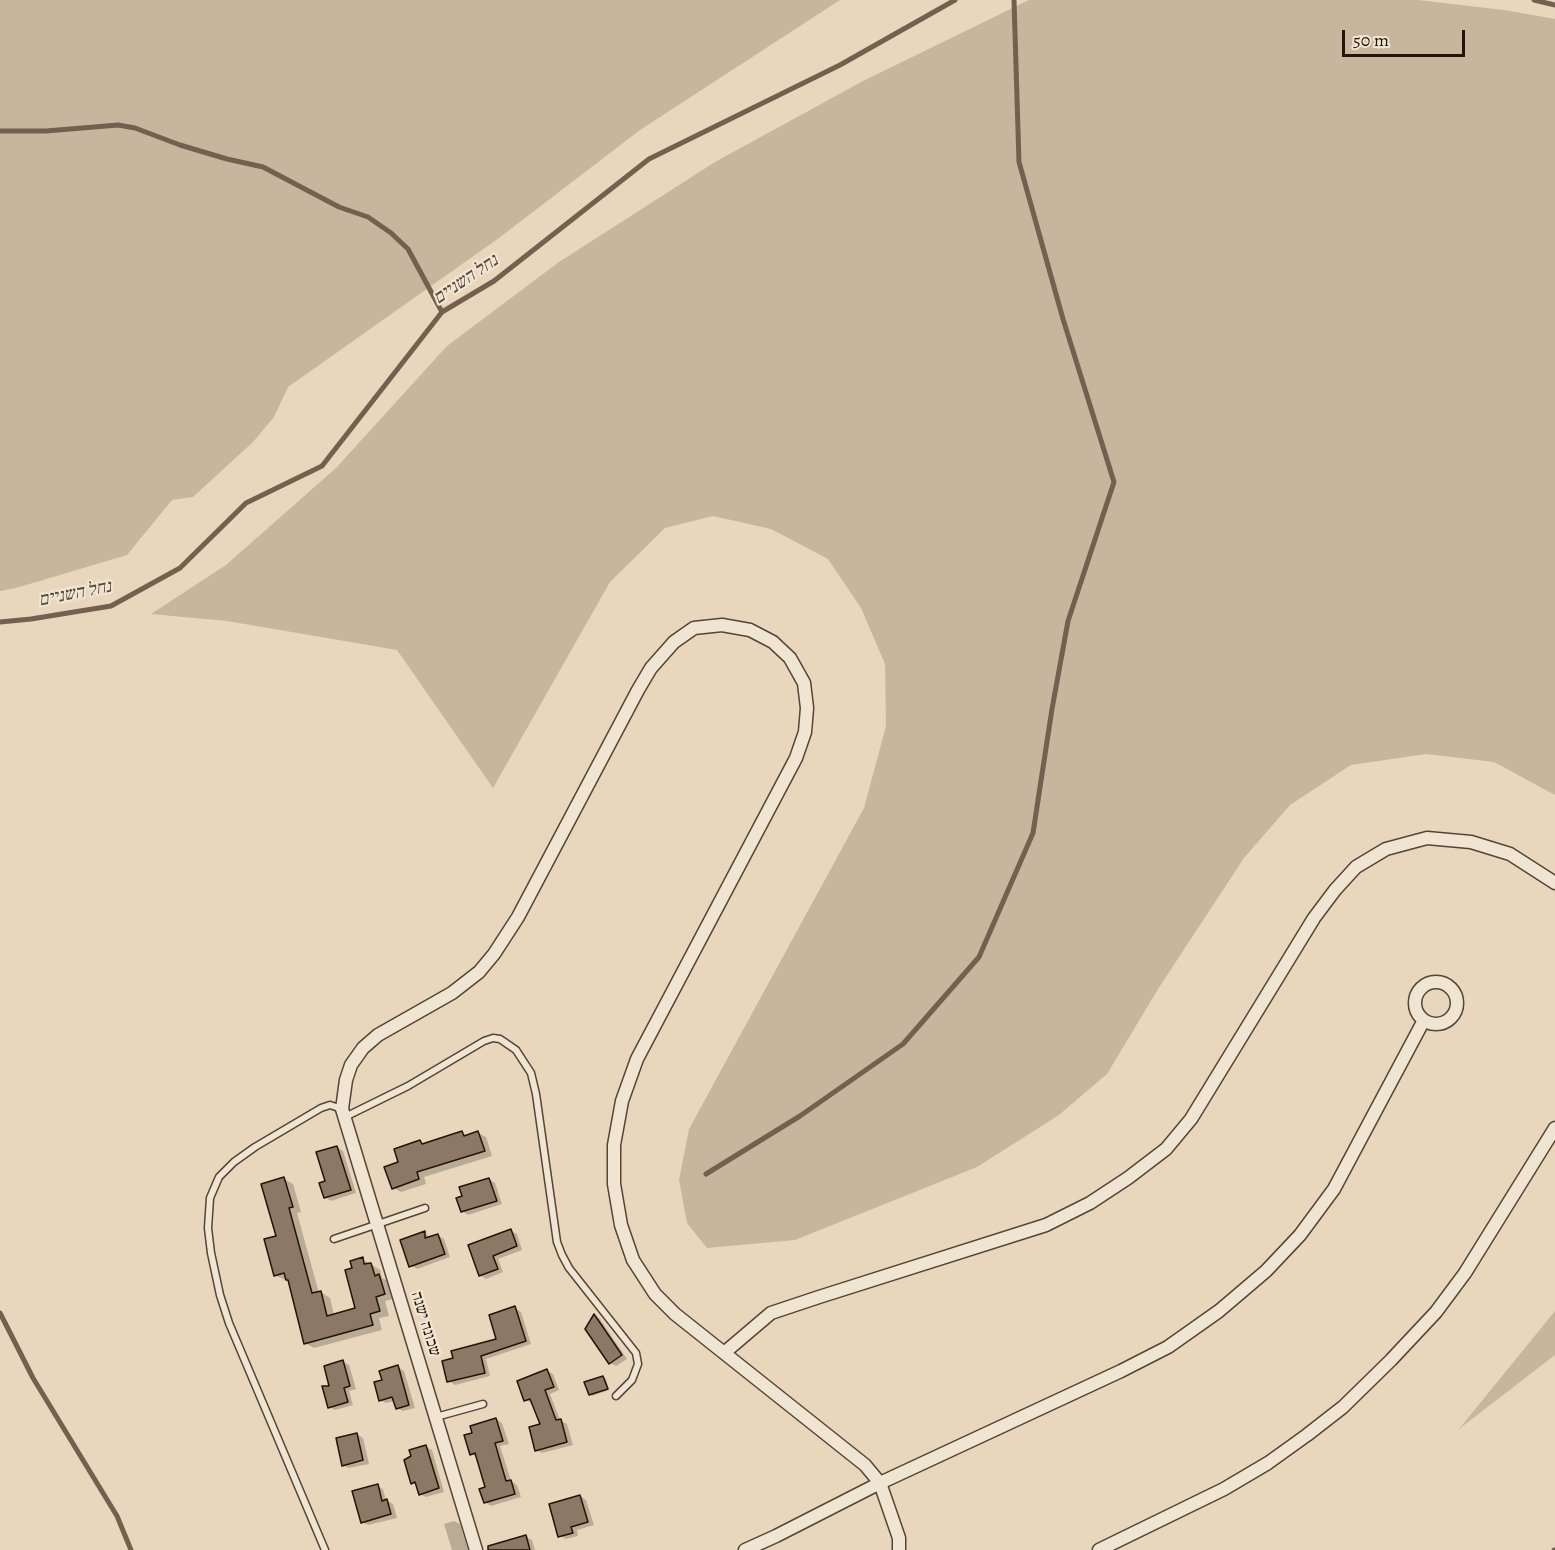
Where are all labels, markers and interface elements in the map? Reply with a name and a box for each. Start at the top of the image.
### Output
scale bar [1345,18,1468,56]
text: 50 m [1353,28,1389,52]
water label: נחל השניים [429,250,503,310]
water label: נחל השניים [37,576,113,612]
street label: שכונה ישנה [406,1289,444,1359]

